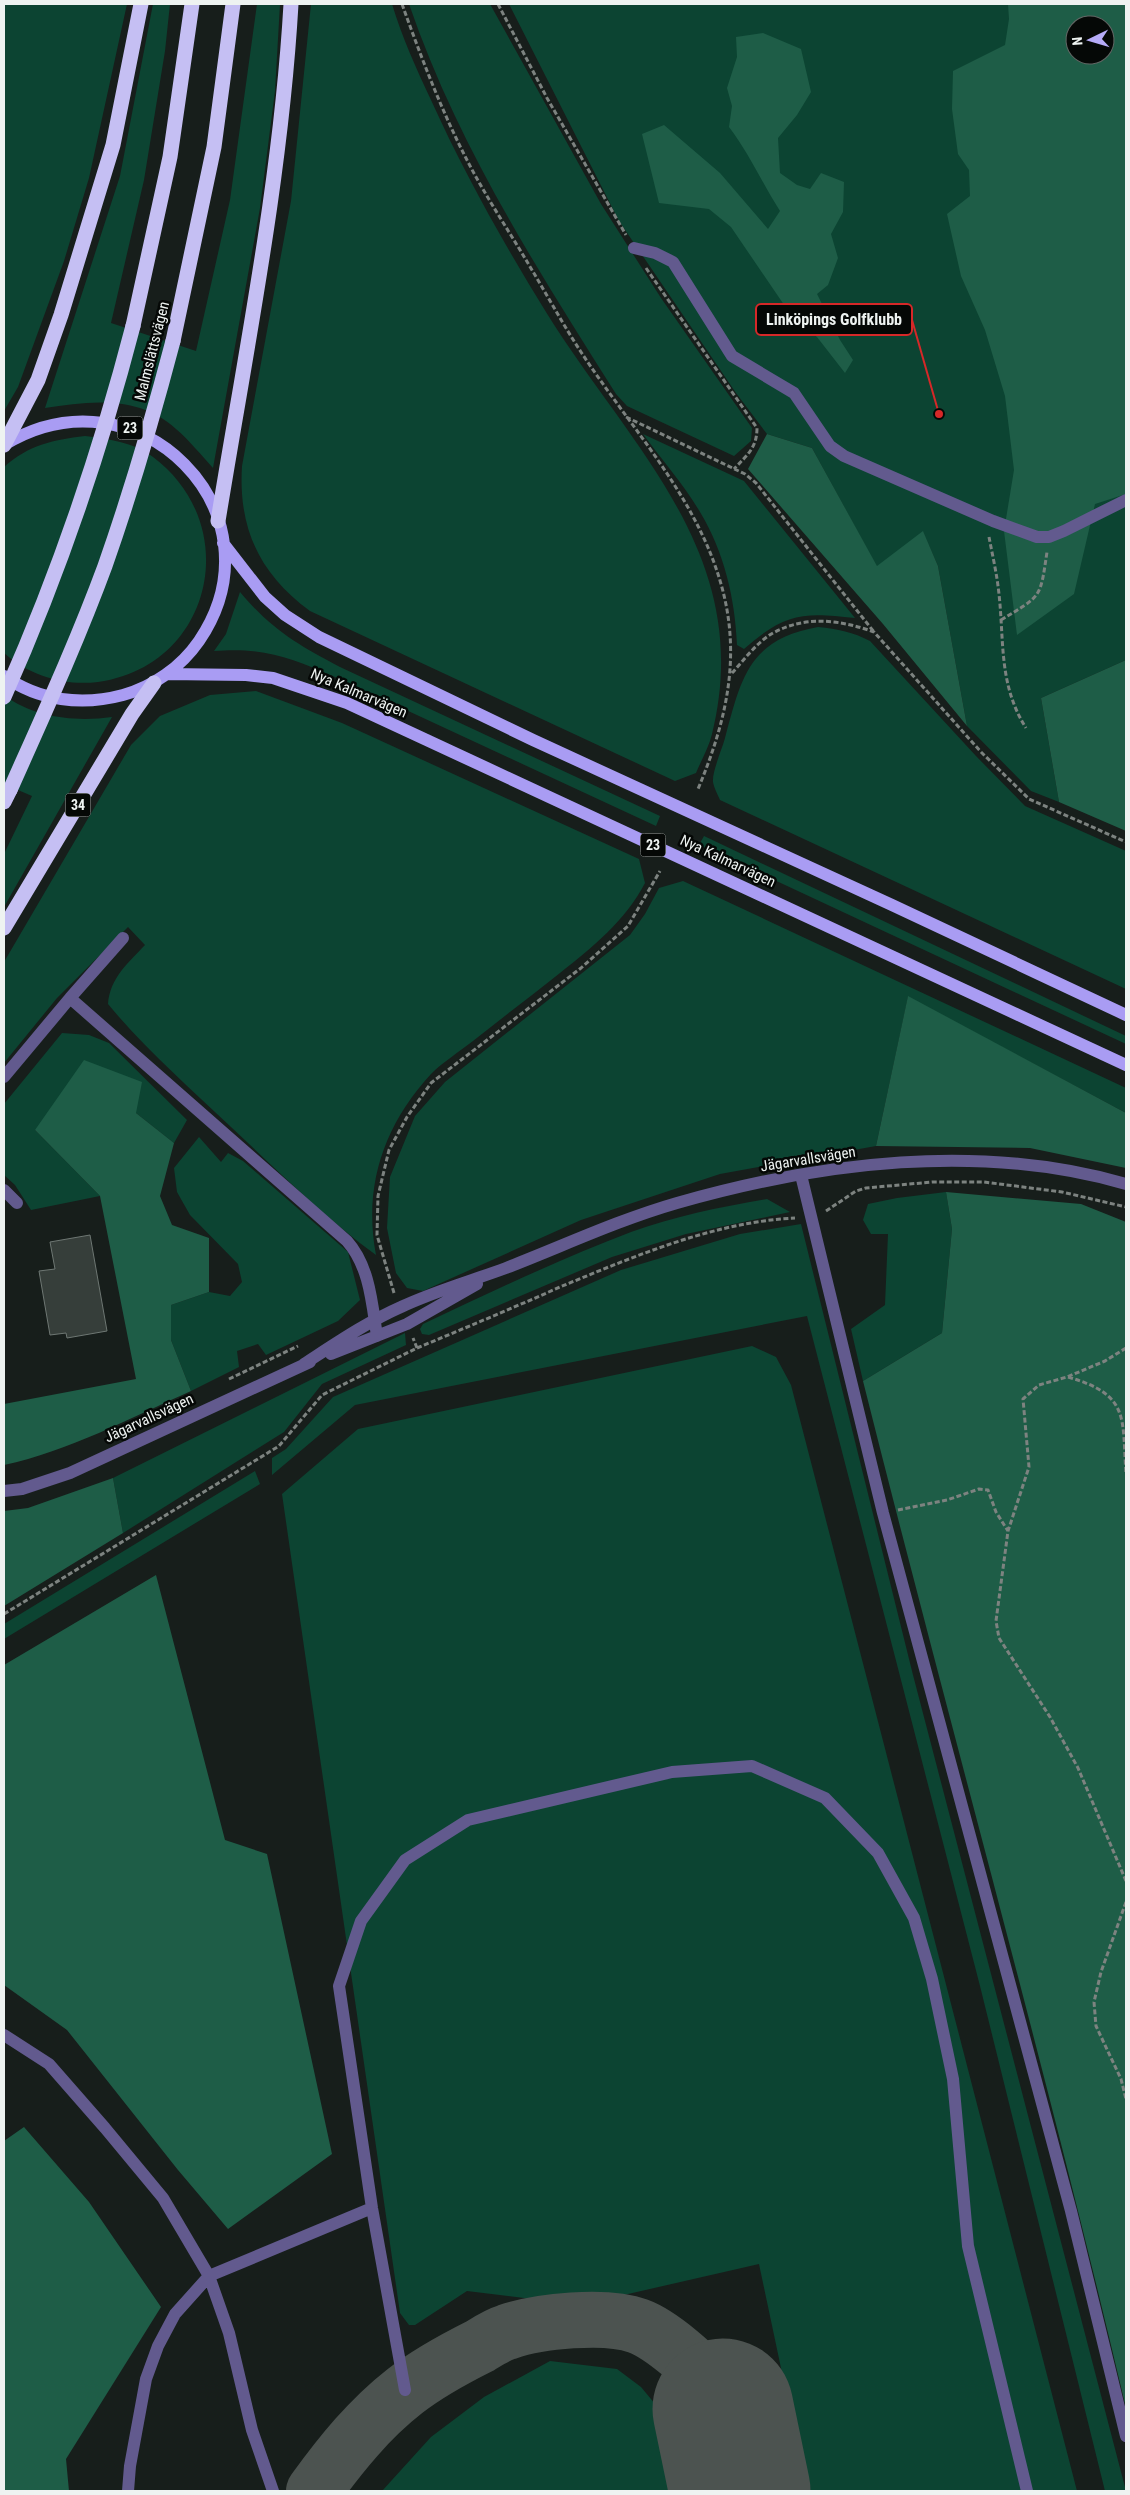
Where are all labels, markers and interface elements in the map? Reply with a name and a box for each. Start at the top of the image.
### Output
north arrow [1065,15,1115,65]
text: N [1069,36,1085,46]
street label: Malmslättsvägen [131,300,173,402]
callout: Linköpings Golfklubb [756,304,912,335]
text: Linköpings Golfklubb [766,310,902,329]
road number: 23 [118,416,142,439]
street label: Nya Kalmarvägen [308,665,410,721]
road number: 34 [66,794,90,816]
street label: Nya Kalmarvägen [677,831,779,891]
road number: 23 [640,834,666,856]
street label: Jägarvallsvägen [759,1143,857,1175]
street label: Jägarvallsvägen [102,1390,196,1446]

